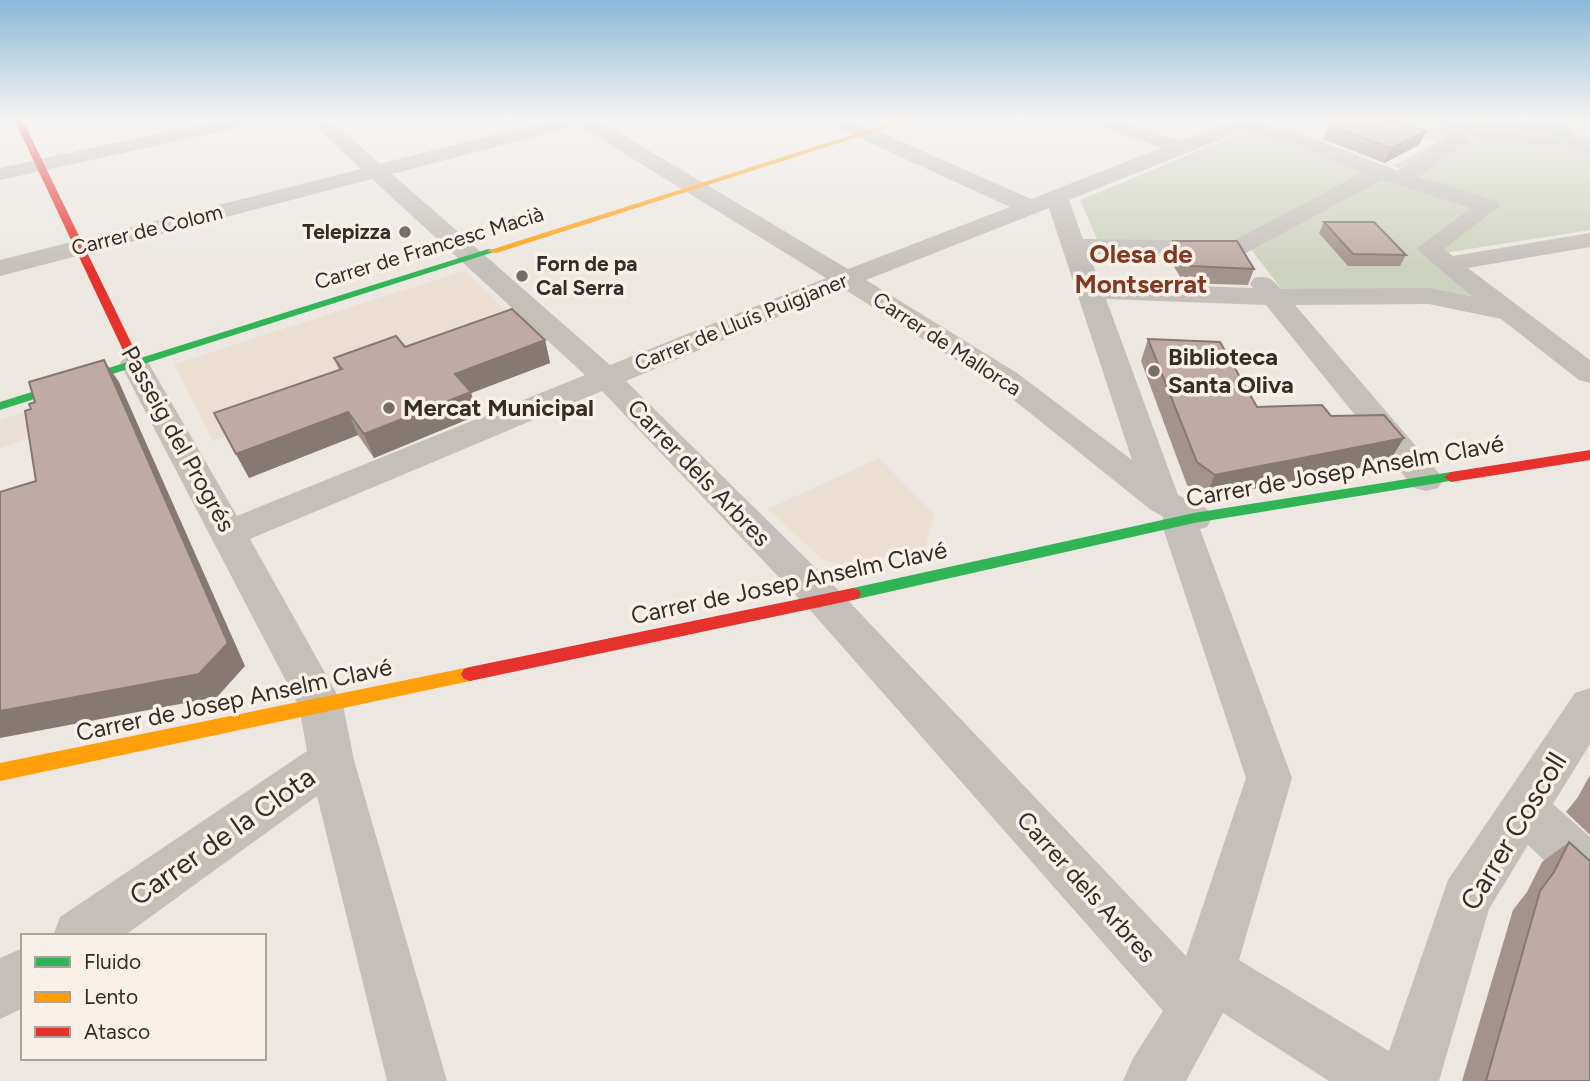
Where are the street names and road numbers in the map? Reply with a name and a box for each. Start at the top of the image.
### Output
street label: Carrer de Colom [69,199,225,260]
street label: Carrer de Francesc Macià [311,201,546,294]
street label: Carrer de Lluís Puigjaner [631,267,851,376]
street label: Carrer de Mallorca [868,286,1026,401]
street label: Passeig del Progrés [115,341,241,537]
street label: Carrer dels Arbres [622,393,777,552]
street label: Carrer de Josep Anselm Clavé [1184,428,1506,513]
street label: Carrer de Josep Anselm Clavé [628,535,950,630]
street label: Carrer de Josep Anselm Clavé [73,652,395,747]
street label: Carrer Coscoll [1453,746,1573,916]
street label: Carrer de la Clota [123,759,321,913]
street label: Carrer dels Arbres [1011,805,1162,968]

